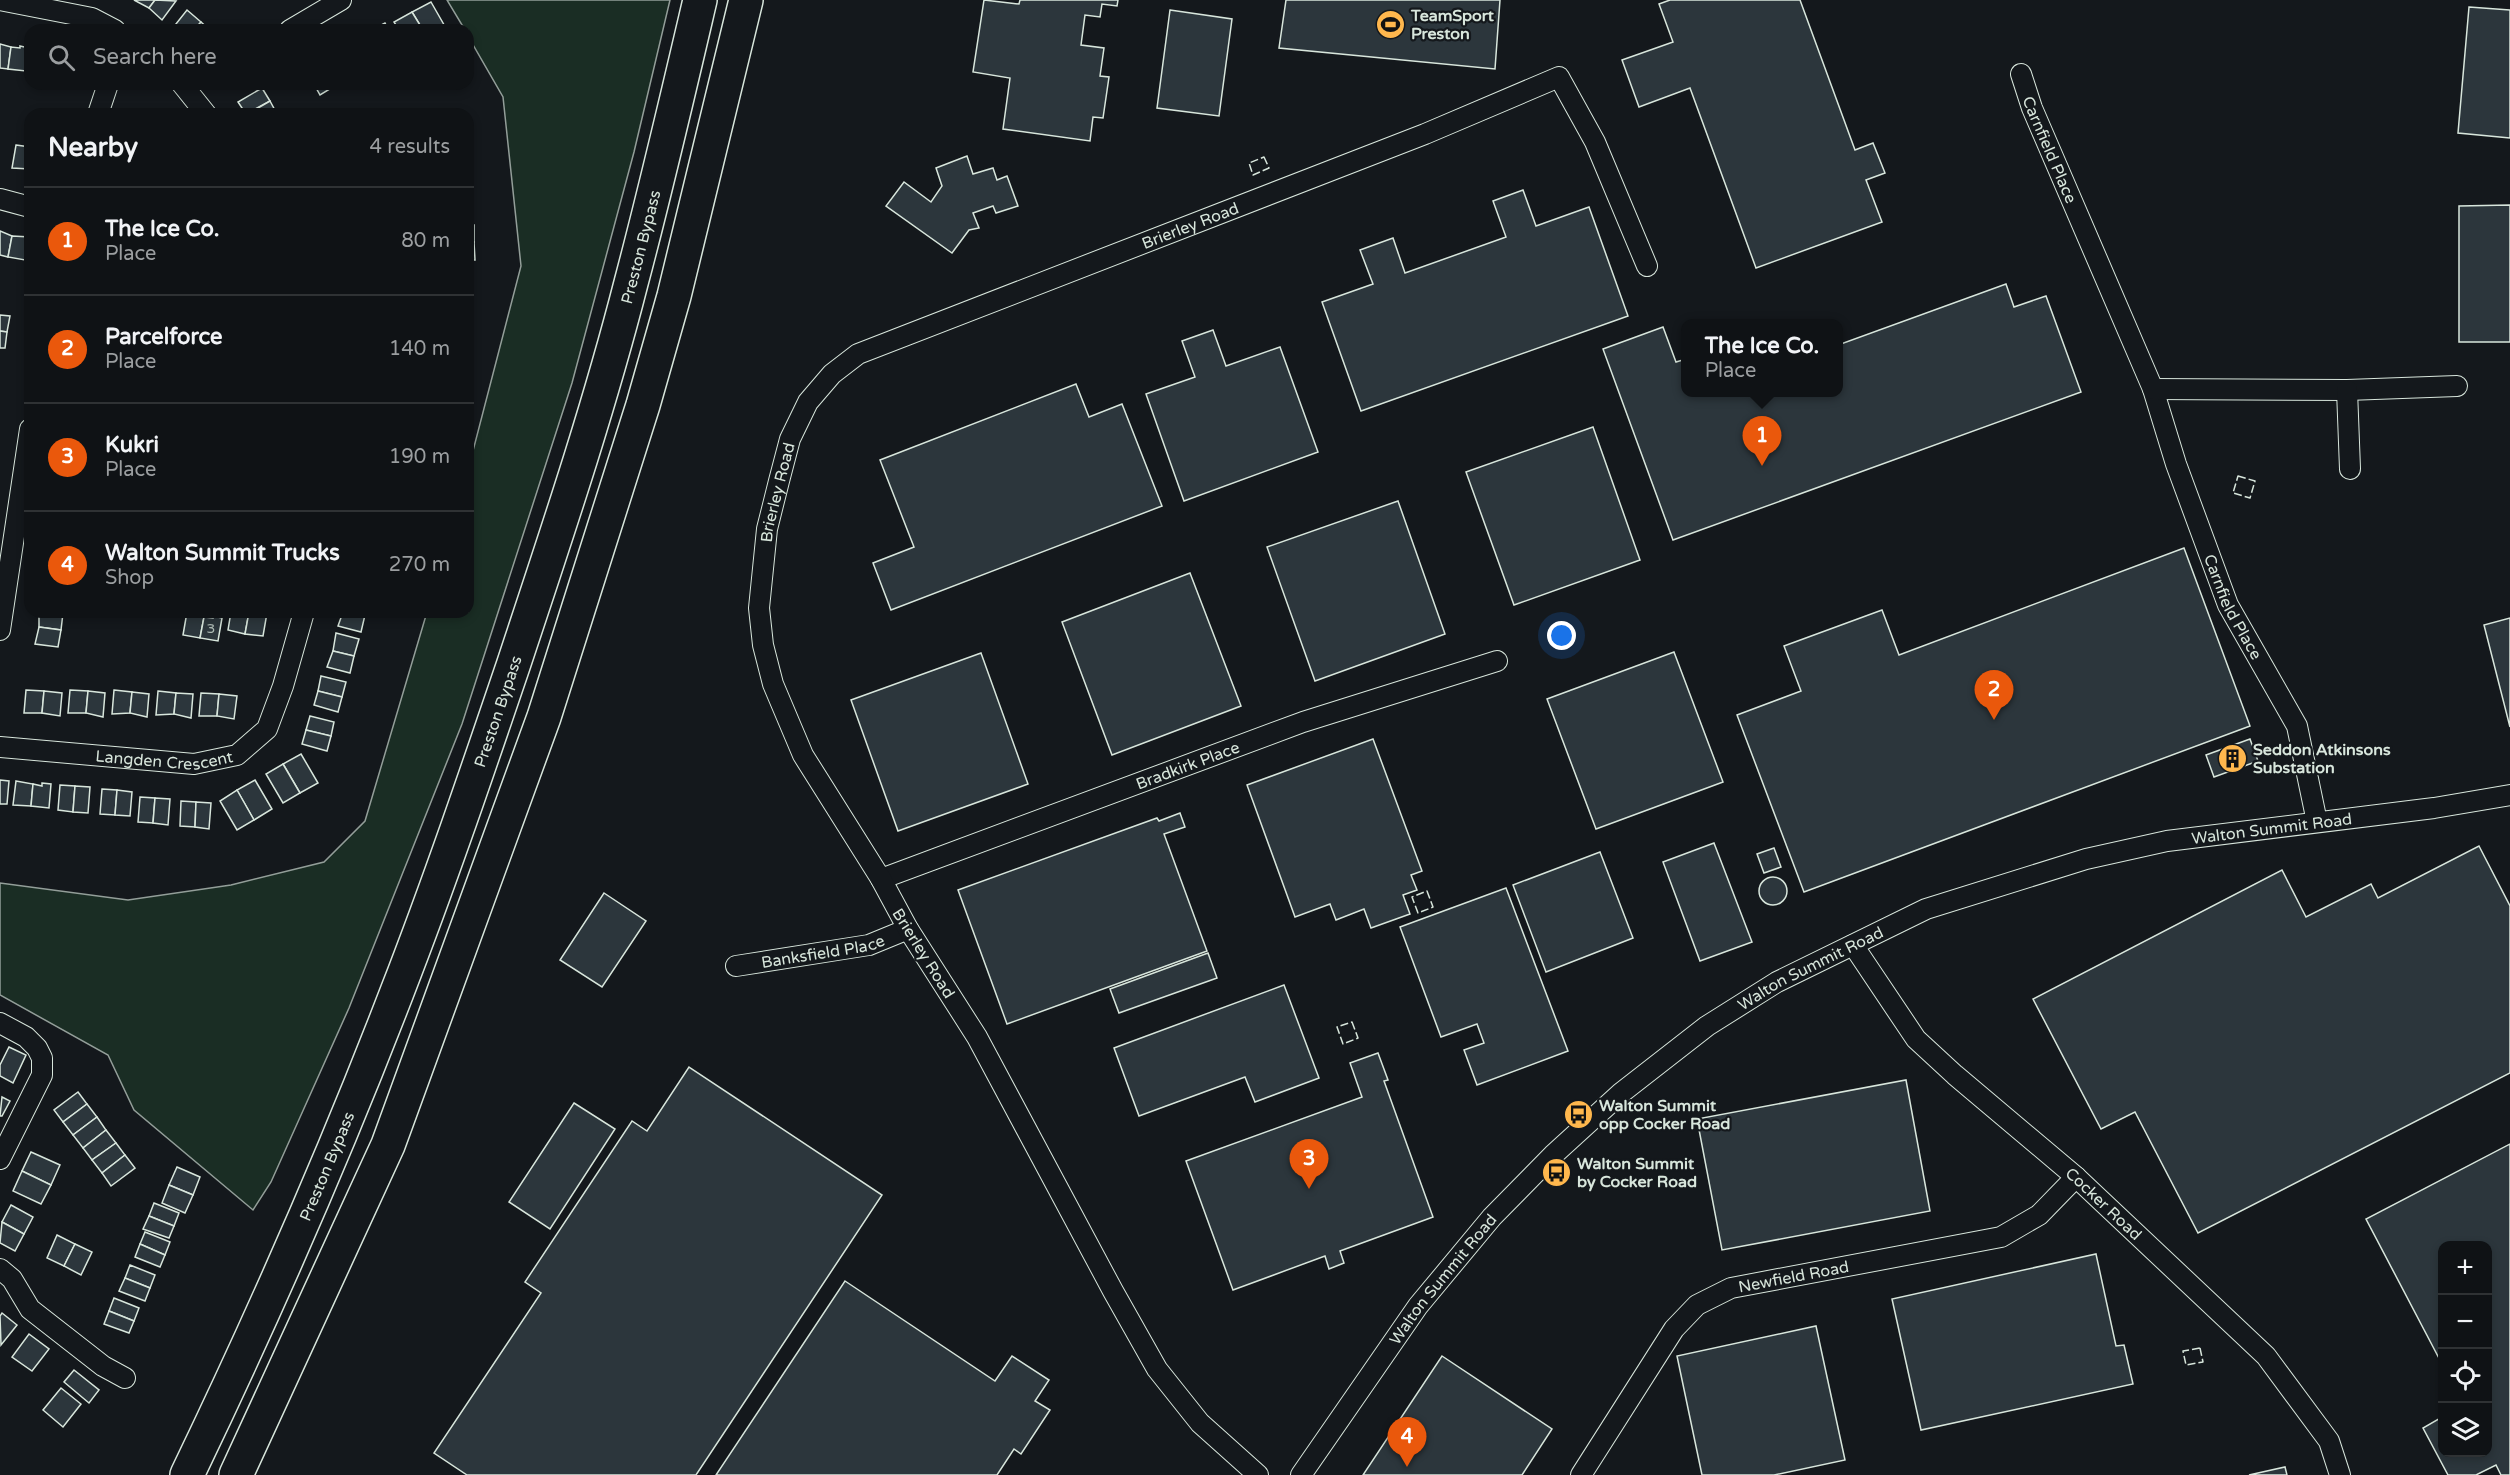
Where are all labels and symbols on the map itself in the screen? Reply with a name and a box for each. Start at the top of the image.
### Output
place label: TeamSport Preston [1410,6,1495,44]
sports icon: TeamSport Preston [1374,8,1406,40]
street label: Carnfield Place [2018,94,2081,207]
street label: Preston Bypass [617,188,665,306]
street label: Brierley Road [1139,198,1242,254]
pin: 1 [1742,416,1782,466]
street label: Brierley Road [757,440,800,543]
street label: Carnfield Place [2199,552,2266,663]
house number: 3 [207,620,215,637]
your location [1547,621,1576,650]
street label: Preston Bypass [470,653,527,770]
pin: 2 [1974,670,2014,720]
street label: Bradkirk Place [1133,738,1242,794]
place label: Seddon Atkinsons Substation [2253,740,2391,778]
building icon: Seddon Atkinsons Substation [2216,742,2248,774]
street label: Langden Crescent [95,746,235,775]
street label: Walton Summit Road [2190,809,2353,849]
street label: Brierley Road [888,905,959,1002]
street label: Walton Summit Road [1734,923,1887,1015]
street label: Banksfield Place [760,931,888,973]
place label: Walton Summit opp Cocker Road [1599,1096,1730,1134]
bus stop icon: Walton Summit opp Cocker Road [1562,1098,1594,1130]
street label: Preston Bypass [296,1109,359,1224]
pin: 3 [1290,1140,1328,1189]
place label: Walton Summit by Cocker Road [1577,1154,1697,1192]
bus stop icon: Walton Summit by Cocker Road [1540,1156,1572,1188]
street label: Cocker Road [2061,1164,2146,1245]
street label: Walton Summit Road [1385,1210,1501,1349]
street label: Newfield Road [1737,1257,1851,1297]
pin: 4 [1388,1418,1426,1467]

